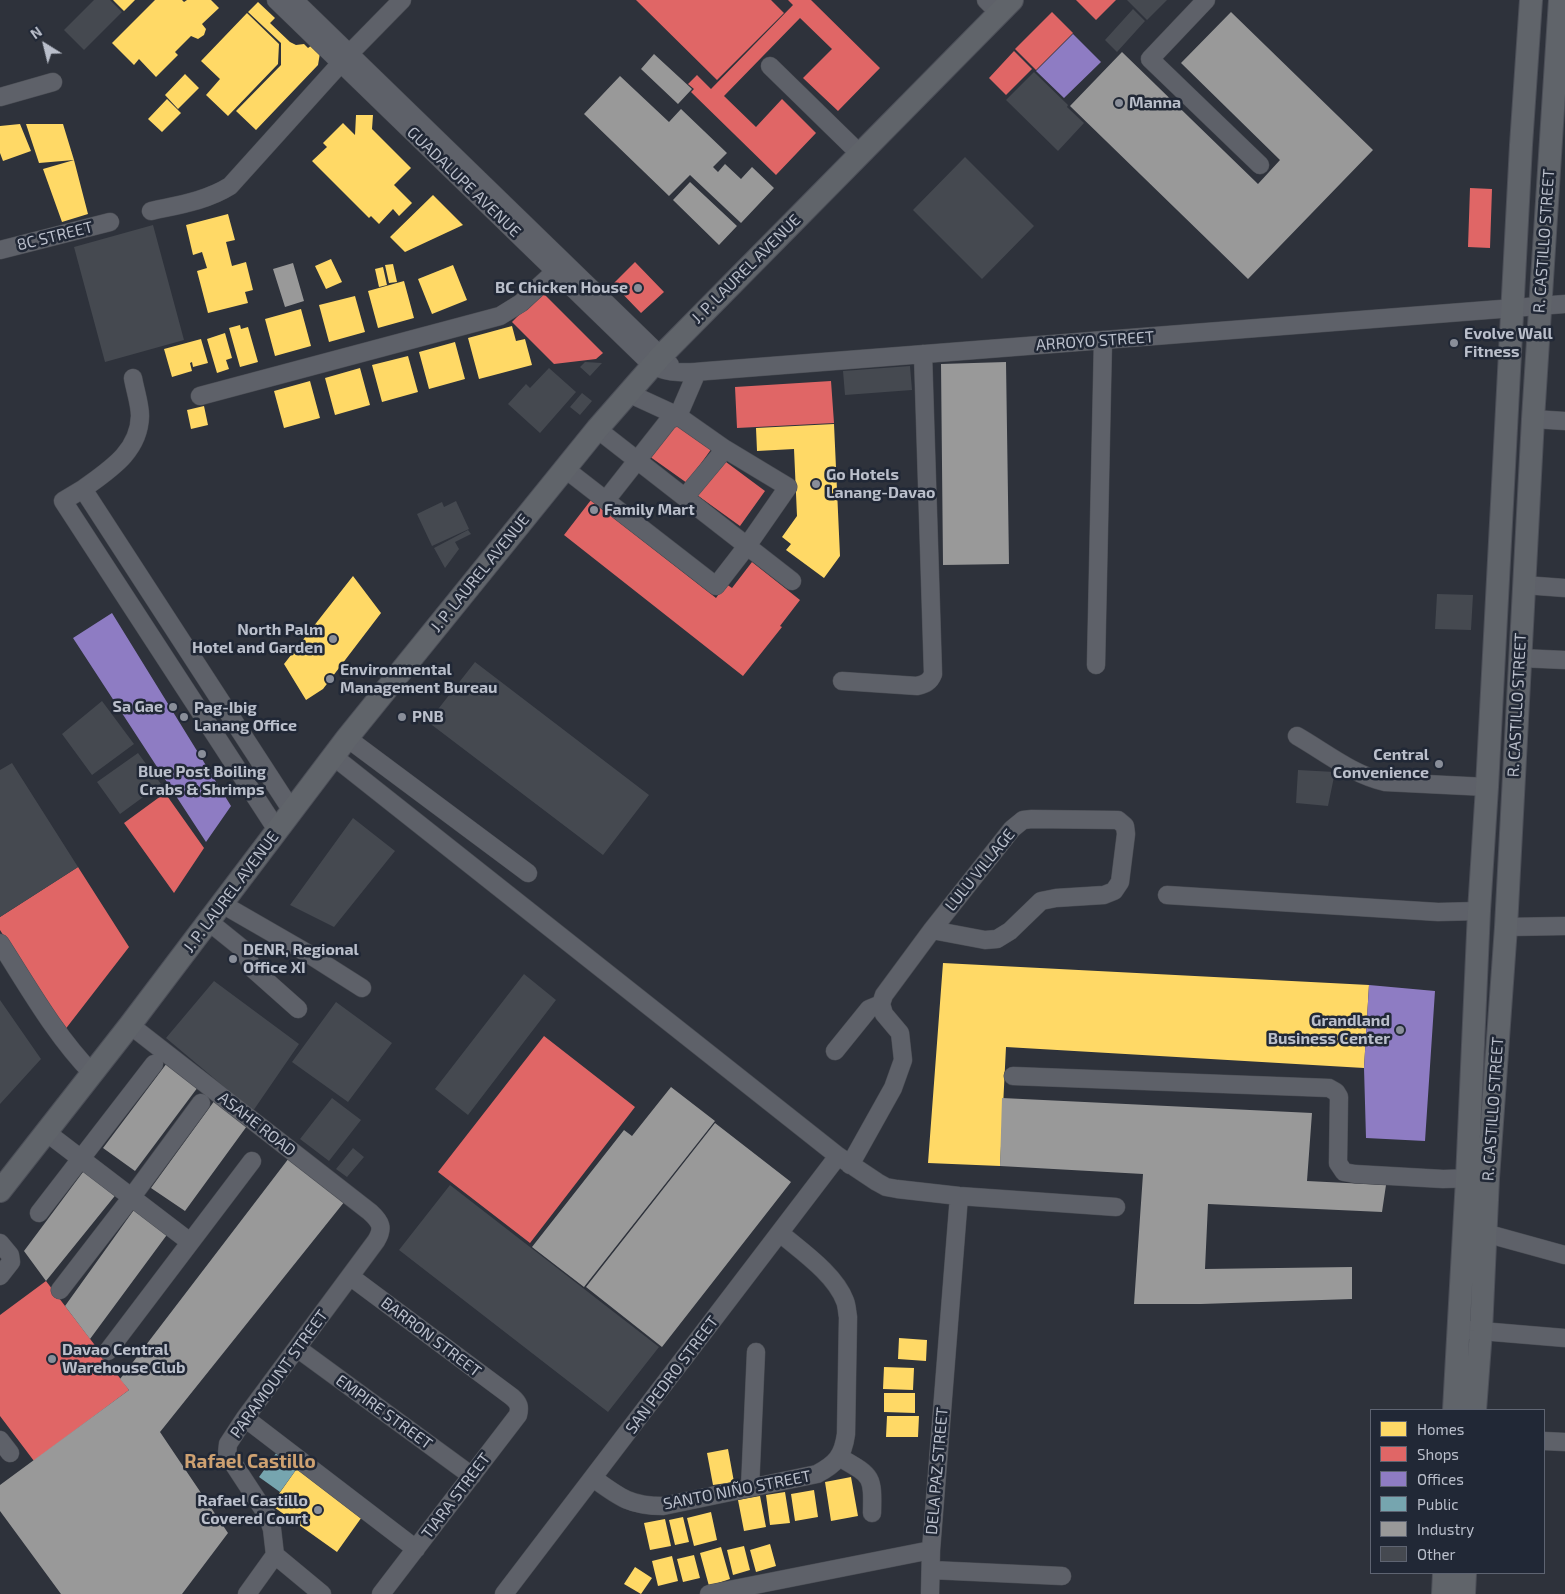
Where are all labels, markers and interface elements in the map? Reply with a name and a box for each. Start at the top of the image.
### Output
north arrow [20,20,70,70]
text: N [27,23,45,42]
place label: Manna [1129,93,1181,113]
marker: Manna [1113,97,1125,109]
street label: GUADALUPE AVENUE [403,123,525,241]
street label: R. CASTILLO STREET [1529,168,1559,314]
street label: J. P. LAUREL AVENUE [687,210,805,328]
street label: 8C STREET [15,217,95,255]
place label: BC Chicken House [495,278,628,298]
marker: BC Chicken House [632,282,644,294]
place label: Evolve Wall Fitness [1464,324,1553,362]
street label: ARROYO STREET [1035,327,1155,355]
marker: Evolve Wall Fitness [1448,337,1460,349]
place label: Go Hotels Lanang-Davao [826,465,935,503]
marker: Go Hotels Lanang-Davao [810,478,822,490]
place label: Family Mart [604,500,695,520]
marker: Family Mart [588,504,600,516]
street label: J. P. LAUREL AVENUE [426,510,534,636]
place label: North Palm Hotel and Garden [192,620,323,658]
street label: R. CASTILLO STREET [1504,632,1530,778]
marker: North Palm Hotel and Garden [327,633,339,645]
place label: Environmental Management Bureau [340,660,498,698]
marker: Environmental Management Bureau [324,673,336,685]
place label: Sa Gae [113,697,163,717]
place label: Pag-Ibig Lanang Office [194,698,297,736]
marker: Sa Gae [167,701,179,713]
place label: PNB [412,707,444,727]
marker: Pag-Ibig Lanang Office [178,711,190,723]
marker: PNB [396,711,408,723]
place label: Central Convenience [1333,745,1429,783]
marker: Blue Post Boiling Crabs & Shrimps [196,748,208,760]
marker: Central Convenience [1433,758,1445,770]
place label: Blue Post Boiling Crabs & Shrimps [138,762,266,800]
street label: LULU VILLAGE [941,825,1019,915]
street label: J. P. LAUREL AVENUE [179,828,283,956]
place label: DENR, Regional Office XI [243,940,359,978]
marker: DENR, Regional Office XI [227,953,239,965]
place label: Grandland Business Center [1268,1011,1390,1049]
marker: Grandland Business Center [1394,1024,1406,1036]
street label: R. CASTILLO STREET [1478,1036,1508,1182]
street label: ASAHE ROAD [214,1088,300,1160]
street label: BARRON STREET [377,1293,485,1381]
street label: PARAMOUNT STREET [226,1306,332,1442]
street label: SAN PEDRO STREET [622,1312,722,1438]
place label: Davao Central Warehouse Club [62,1340,185,1378]
marker: Davao Central Warehouse Club [46,1353,58,1365]
street label: EMPIRE STREET [332,1371,436,1453]
street label: DELA PAZ STREET [922,1406,952,1536]
legend [1370,1409,1545,1574]
text: Homes [1417,1420,1464,1438]
text: Shops [1417,1445,1459,1463]
street label: TIARA STREET [418,1449,494,1543]
district label: Rafael Castillo [184,1451,316,1473]
street label: SANTO NIÑO STREET [662,1466,812,1514]
text: Offices [1417,1470,1464,1488]
place label: Rafael Castillo Covered Court [197,1491,308,1529]
text: Public [1417,1495,1458,1513]
marker: Rafael Castillo Covered Court [312,1504,324,1516]
text: Industry [1417,1520,1474,1538]
text: Other [1417,1545,1456,1563]

